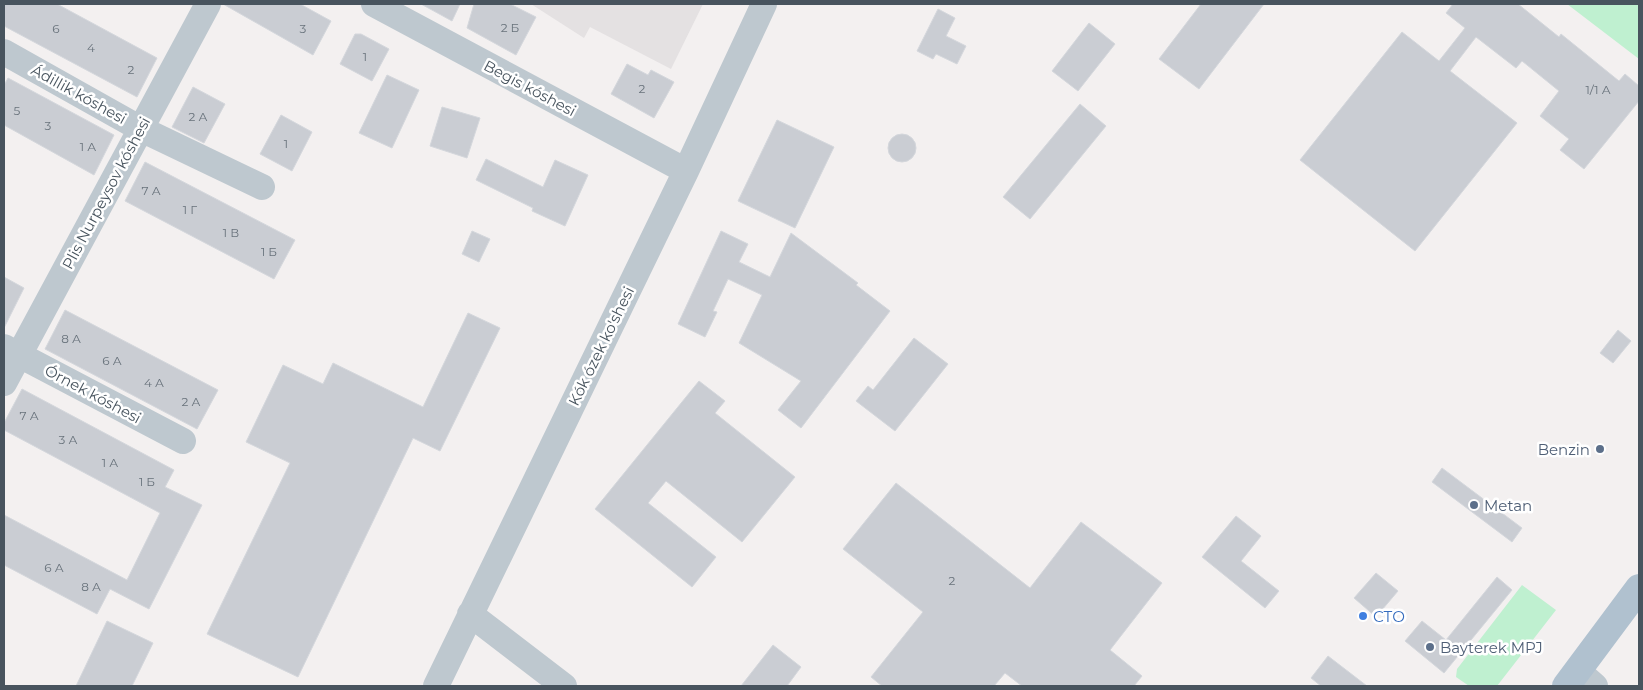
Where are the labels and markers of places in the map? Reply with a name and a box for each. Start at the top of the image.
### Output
place label: Benzin [1538,440,1590,459]
marker: Benzin [1594,443,1606,455]
place label: Metan [1484,496,1532,515]
marker: Metan [1468,499,1480,511]
place label: СТО [1373,607,1405,626]
marker: СТО [1357,610,1369,622]
place label: Bayterek MPJ [1440,638,1543,657]
marker: Bayterek MPJ [1424,641,1436,653]

